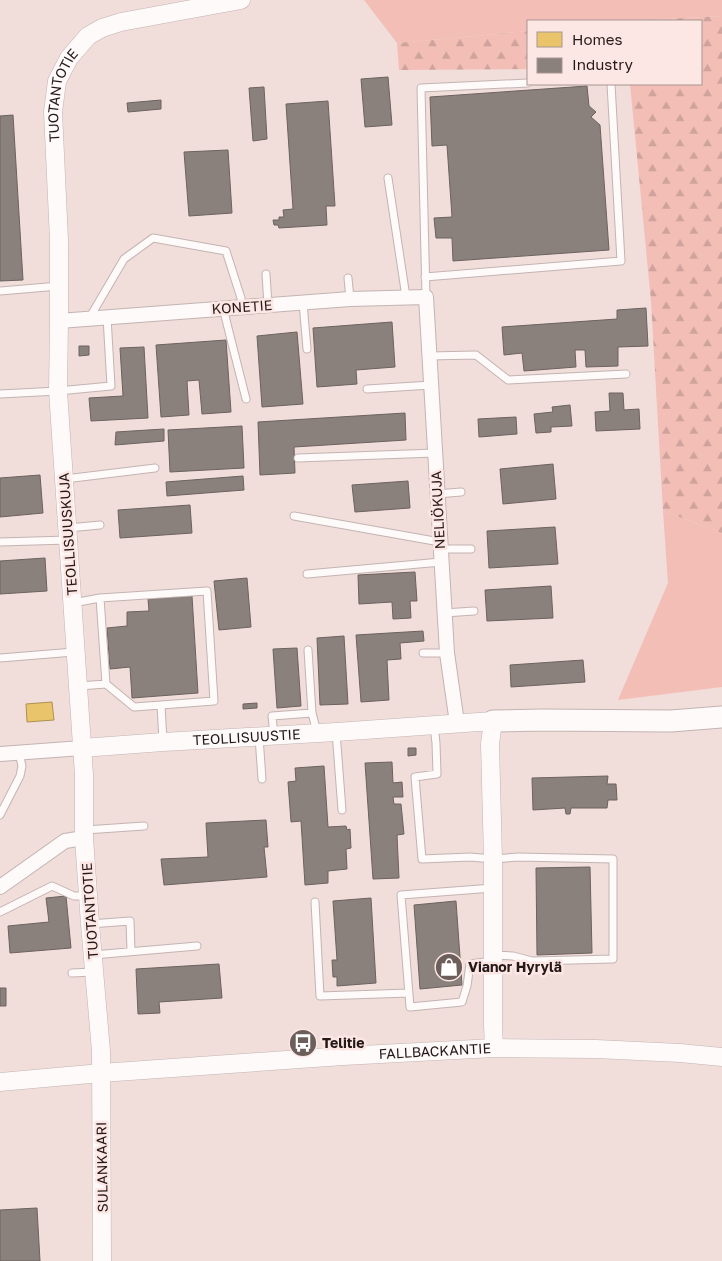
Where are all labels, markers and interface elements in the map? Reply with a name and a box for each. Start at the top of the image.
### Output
legend [527,20,702,85]
text: Homes [572,30,622,48]
street label: TUOTANTOTIE [44,45,81,142]
text: Industry [572,55,633,73]
street label: KONETIE [211,296,273,317]
street label: NELIÖKUJA [427,470,448,550]
street label: TEOLLISUUSKUJA [55,472,80,596]
street label: TEOLLISUUSTIE [192,725,301,748]
street label: TUOTANTOTIE [78,862,101,960]
shop icon: Vianor Hyrylä [434,952,464,982]
place label: Vianor Hyrylä [468,958,562,975]
bus stop icon: Telitie [288,1028,318,1058]
place label: Telitie [322,1034,364,1051]
street label: FALLBACKANTIE [378,1039,491,1062]
street label: SULANKAARI [92,1122,111,1212]

